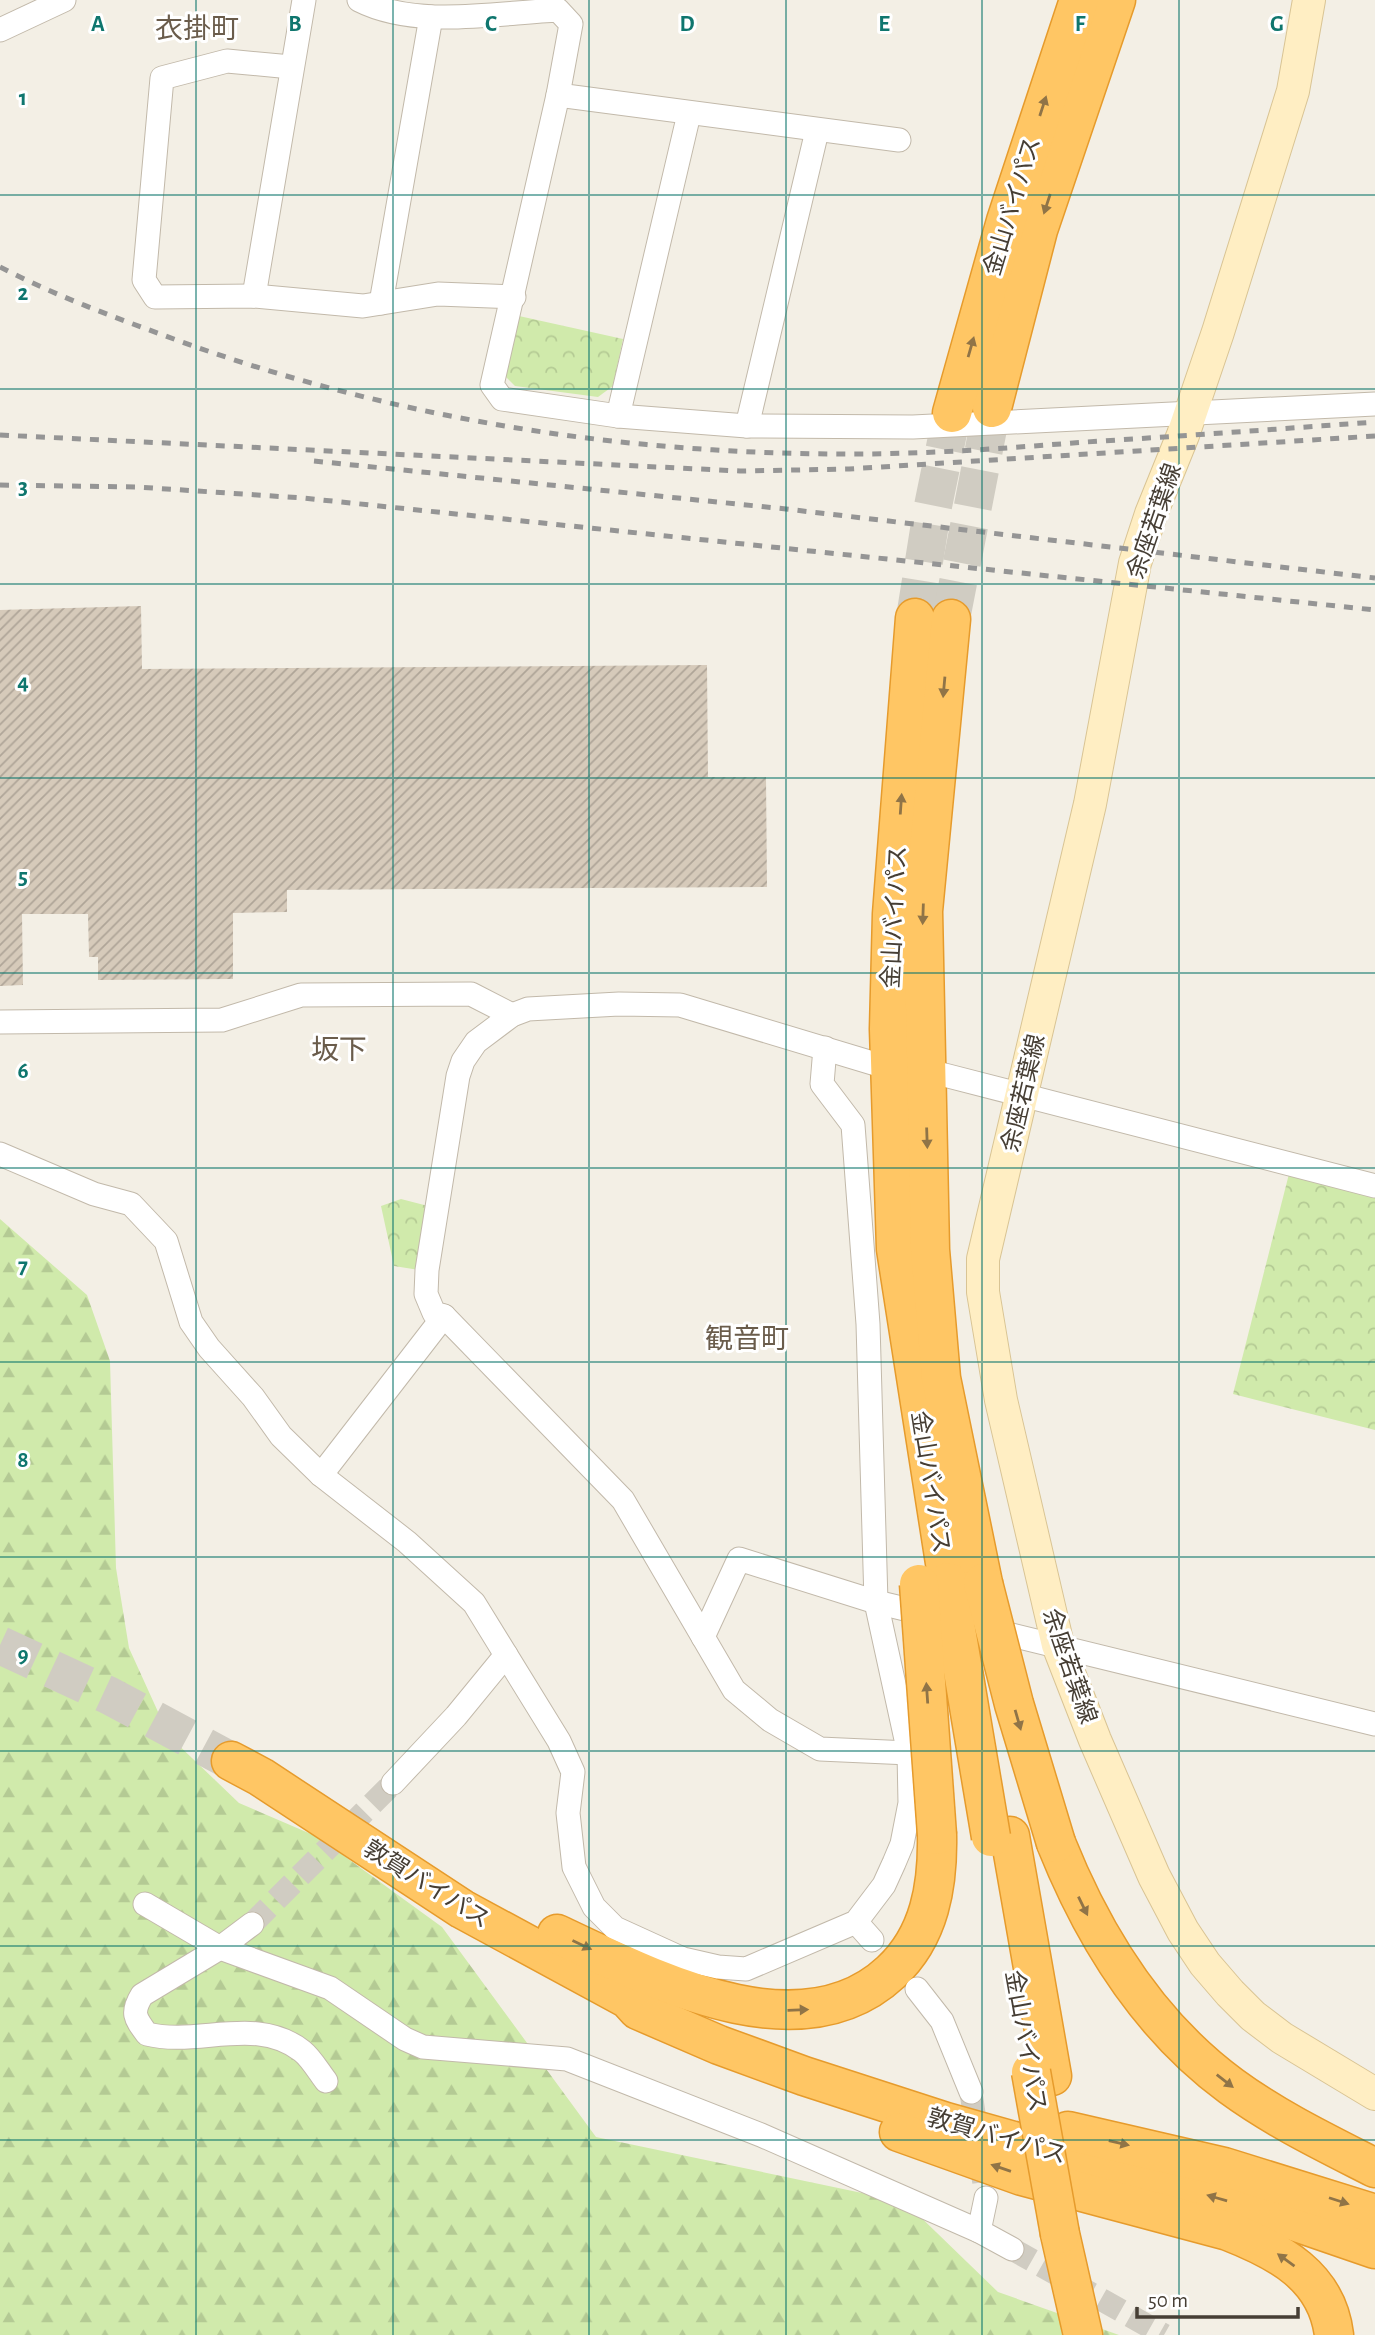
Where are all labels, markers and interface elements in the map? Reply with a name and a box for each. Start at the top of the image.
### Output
text: A [91,13,105,36]
text: B [288,13,302,36]
text: C [485,13,497,36]
text: D [679,13,695,36]
text: E [878,13,890,36]
text: F [1075,13,1086,36]
text: G [1270,13,1284,36]
district label: 衣掛町 [155,14,239,44]
text: 1 [19,87,27,110]
one-way arrow [1039,95,1049,116]
street label: 金山バイパス [979,134,1045,278]
one-way arrow [1041,193,1051,214]
text: 2 [18,282,29,305]
one-way arrow [966,336,976,357]
street label: 余座若葉線 [1122,460,1186,582]
text: 3 [18,476,28,499]
text: 4 [17,671,29,694]
one-way arrow [938,676,949,698]
one-way arrow [896,793,907,815]
street label: 金山バイパス [877,845,911,989]
text: 5 [18,866,28,889]
one-way arrow [918,903,929,925]
street label: 余座若葉線 [997,1032,1049,1154]
district label: 坂下 [311,1035,367,1065]
text: 6 [17,1060,29,1083]
one-way arrow [921,1128,932,1150]
text: 7 [18,1255,28,1278]
district label: 観音町 [705,1324,789,1354]
street label: 金山バイパス [907,1409,955,1555]
text: 8 [17,1449,29,1472]
street label: 余座若葉線 [1038,1605,1102,1727]
text: 9 [17,1644,29,1667]
one-way arrow [921,1682,932,1704]
one-way arrow [1014,1710,1024,1731]
street label: 敦賀バイパス [359,1835,495,1933]
one-way arrow [1078,1896,1089,1916]
one-way arrow [572,1940,592,1951]
street label: 金山バイパス [1001,1968,1051,2114]
one-way arrow [787,2005,809,2016]
one-way arrow [1216,2073,1234,2088]
street label: 敦賀バイパス [924,2104,1070,2168]
one-way arrow [1108,2138,1130,2149]
one-way arrow [990,2162,1011,2173]
one-way arrow [1206,2193,1227,2203]
one-way arrow [1328,2197,1349,2207]
one-way arrow [1277,2253,1295,2267]
scale bar [1137,2276,1298,2320]
text: 50 m [1148,2290,1188,2311]

